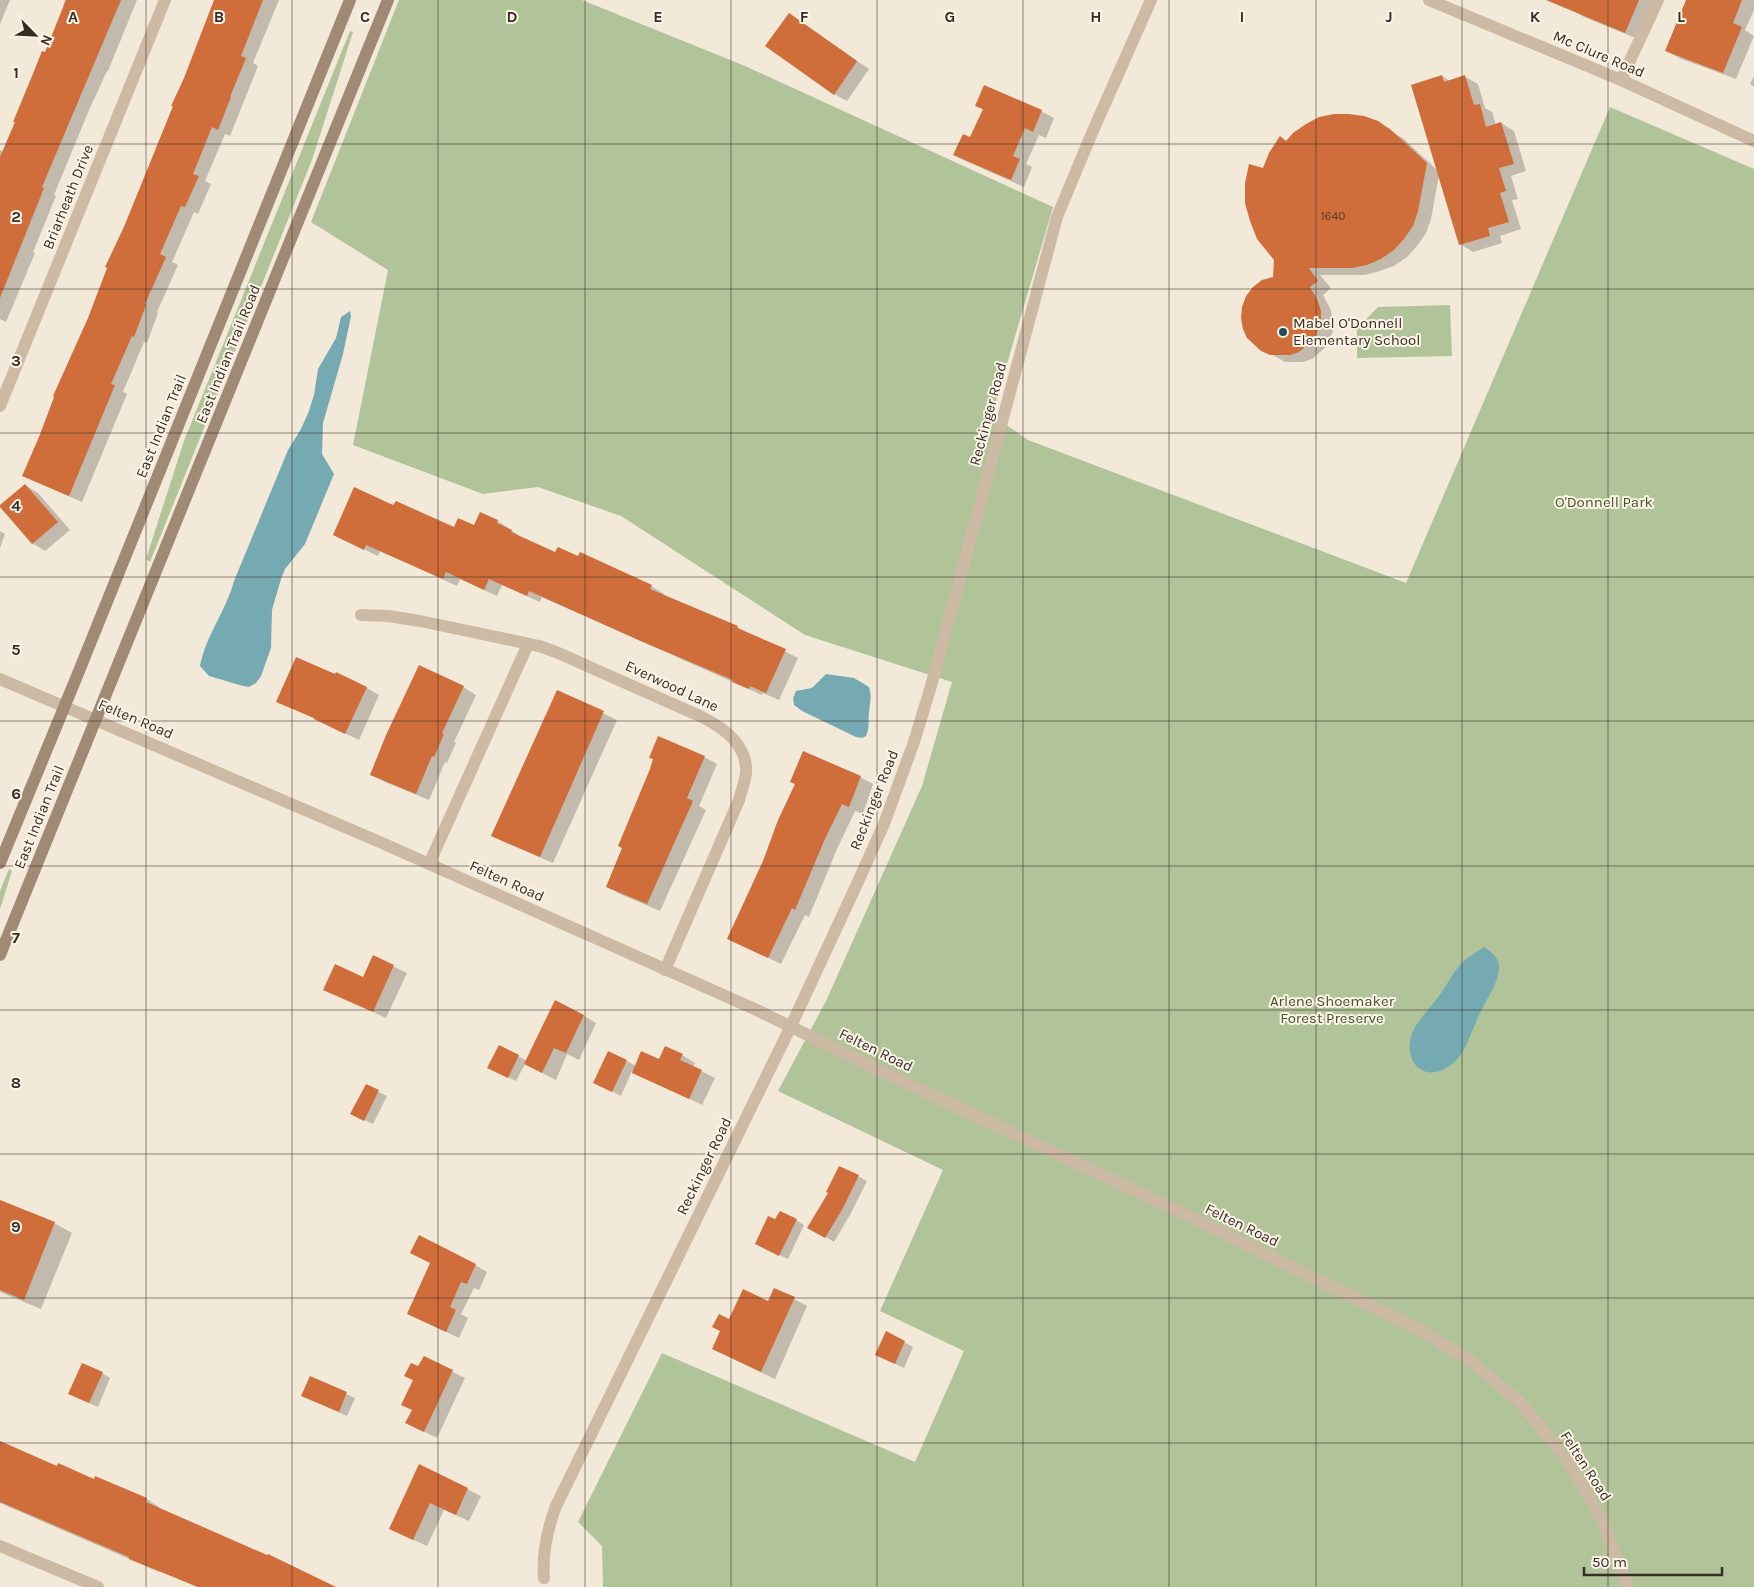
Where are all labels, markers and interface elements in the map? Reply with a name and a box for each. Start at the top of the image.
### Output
text: A [68,7,78,26]
text: B [214,7,224,26]
text: C [360,7,370,26]
text: D [507,7,518,26]
text: E [653,7,663,26]
text: F [800,7,809,26]
text: G [945,7,955,26]
text: H [1090,7,1102,26]
text: I [1240,7,1244,26]
text: J [1385,7,1393,26]
text: K [1530,7,1541,26]
text: L [1677,7,1685,26]
north arrow [10,10,60,60]
street label: Mc Clure Road [1551,27,1647,81]
text: N [37,32,56,48]
text: 1 [13,63,19,82]
street label: Briarheath Drive [39,142,97,252]
text: 2 [11,207,21,226]
house number: 1640 [1321,209,1345,223]
street label: East Indian Trail Road [192,282,264,426]
place label: Mabel O'Donnell Elementary School [1293,314,1420,349]
marker: Mabel O'Donnell Elementary School [1277,326,1289,338]
text: 3 [11,351,21,370]
street label: Reckinger Road [966,360,1010,468]
street label: East Indian Trail [132,372,190,480]
park label: O'Donnell Park [1555,493,1653,511]
text: 4 [11,496,21,515]
text: 5 [11,640,21,659]
street label: Everwood Lane [622,657,722,715]
street label: Felten Road [96,695,176,743]
street label: Reckinger Road [846,747,902,853]
street label: East Indian Trail [10,763,68,871]
text: 6 [11,784,21,803]
street label: Felten Road [467,857,547,905]
text: 7 [12,928,20,947]
park label: Arlene Shoemaker Forest Preserve [1270,992,1395,1027]
street label: Felten Road [836,1024,916,1076]
text: 8 [11,1073,21,1092]
street label: Reckinger Road [673,1114,735,1218]
street label: Felten Road [1202,1199,1282,1251]
text: 9 [11,1217,21,1236]
street label: Felten Road [1557,1428,1615,1504]
scale bar [1584,1544,1722,1576]
text: 50 m [1592,1553,1627,1571]

